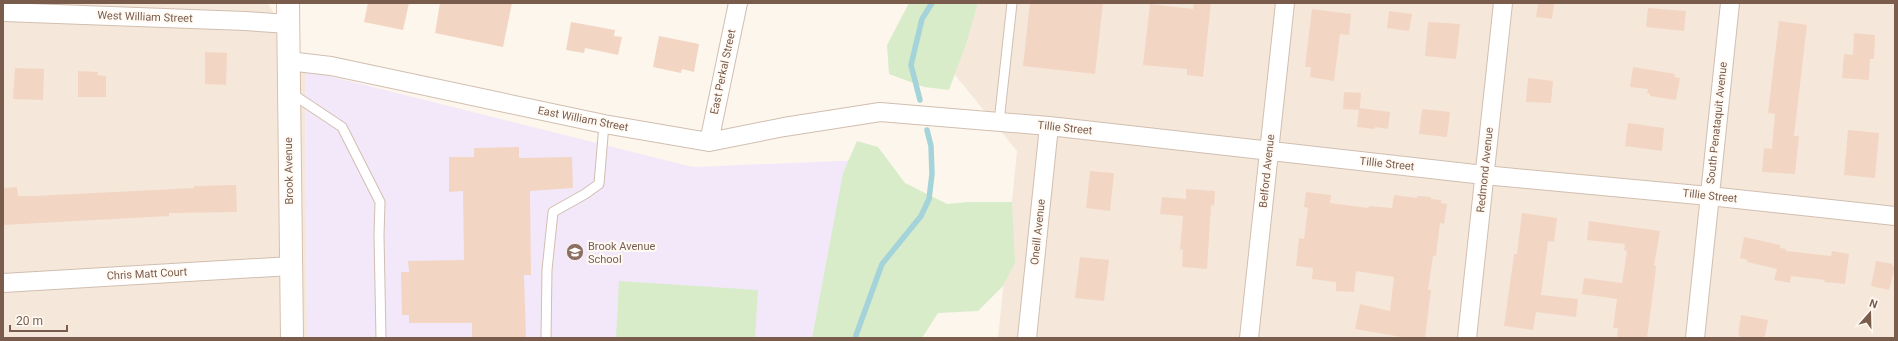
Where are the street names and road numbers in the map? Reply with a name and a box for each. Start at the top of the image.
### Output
street label: West William Street [97,9,193,25]
street label: East Perkal Street [708,28,738,116]
street label: South Penataquit Avenue [1704,61,1730,185]
street label: East William Street [537,104,630,134]
street label: Tillie Street [1037,119,1093,137]
street label: Redmond Avenue [1474,127,1496,213]
street label: Belford Avenue [1257,133,1277,208]
street label: Brook Avenue [282,137,296,205]
street label: Tillie Street [1359,155,1415,173]
street label: Tillie Street [1682,187,1738,205]
street label: Oneill Avenue [1028,198,1048,266]
street label: Chris Matt Court [106,265,188,283]

